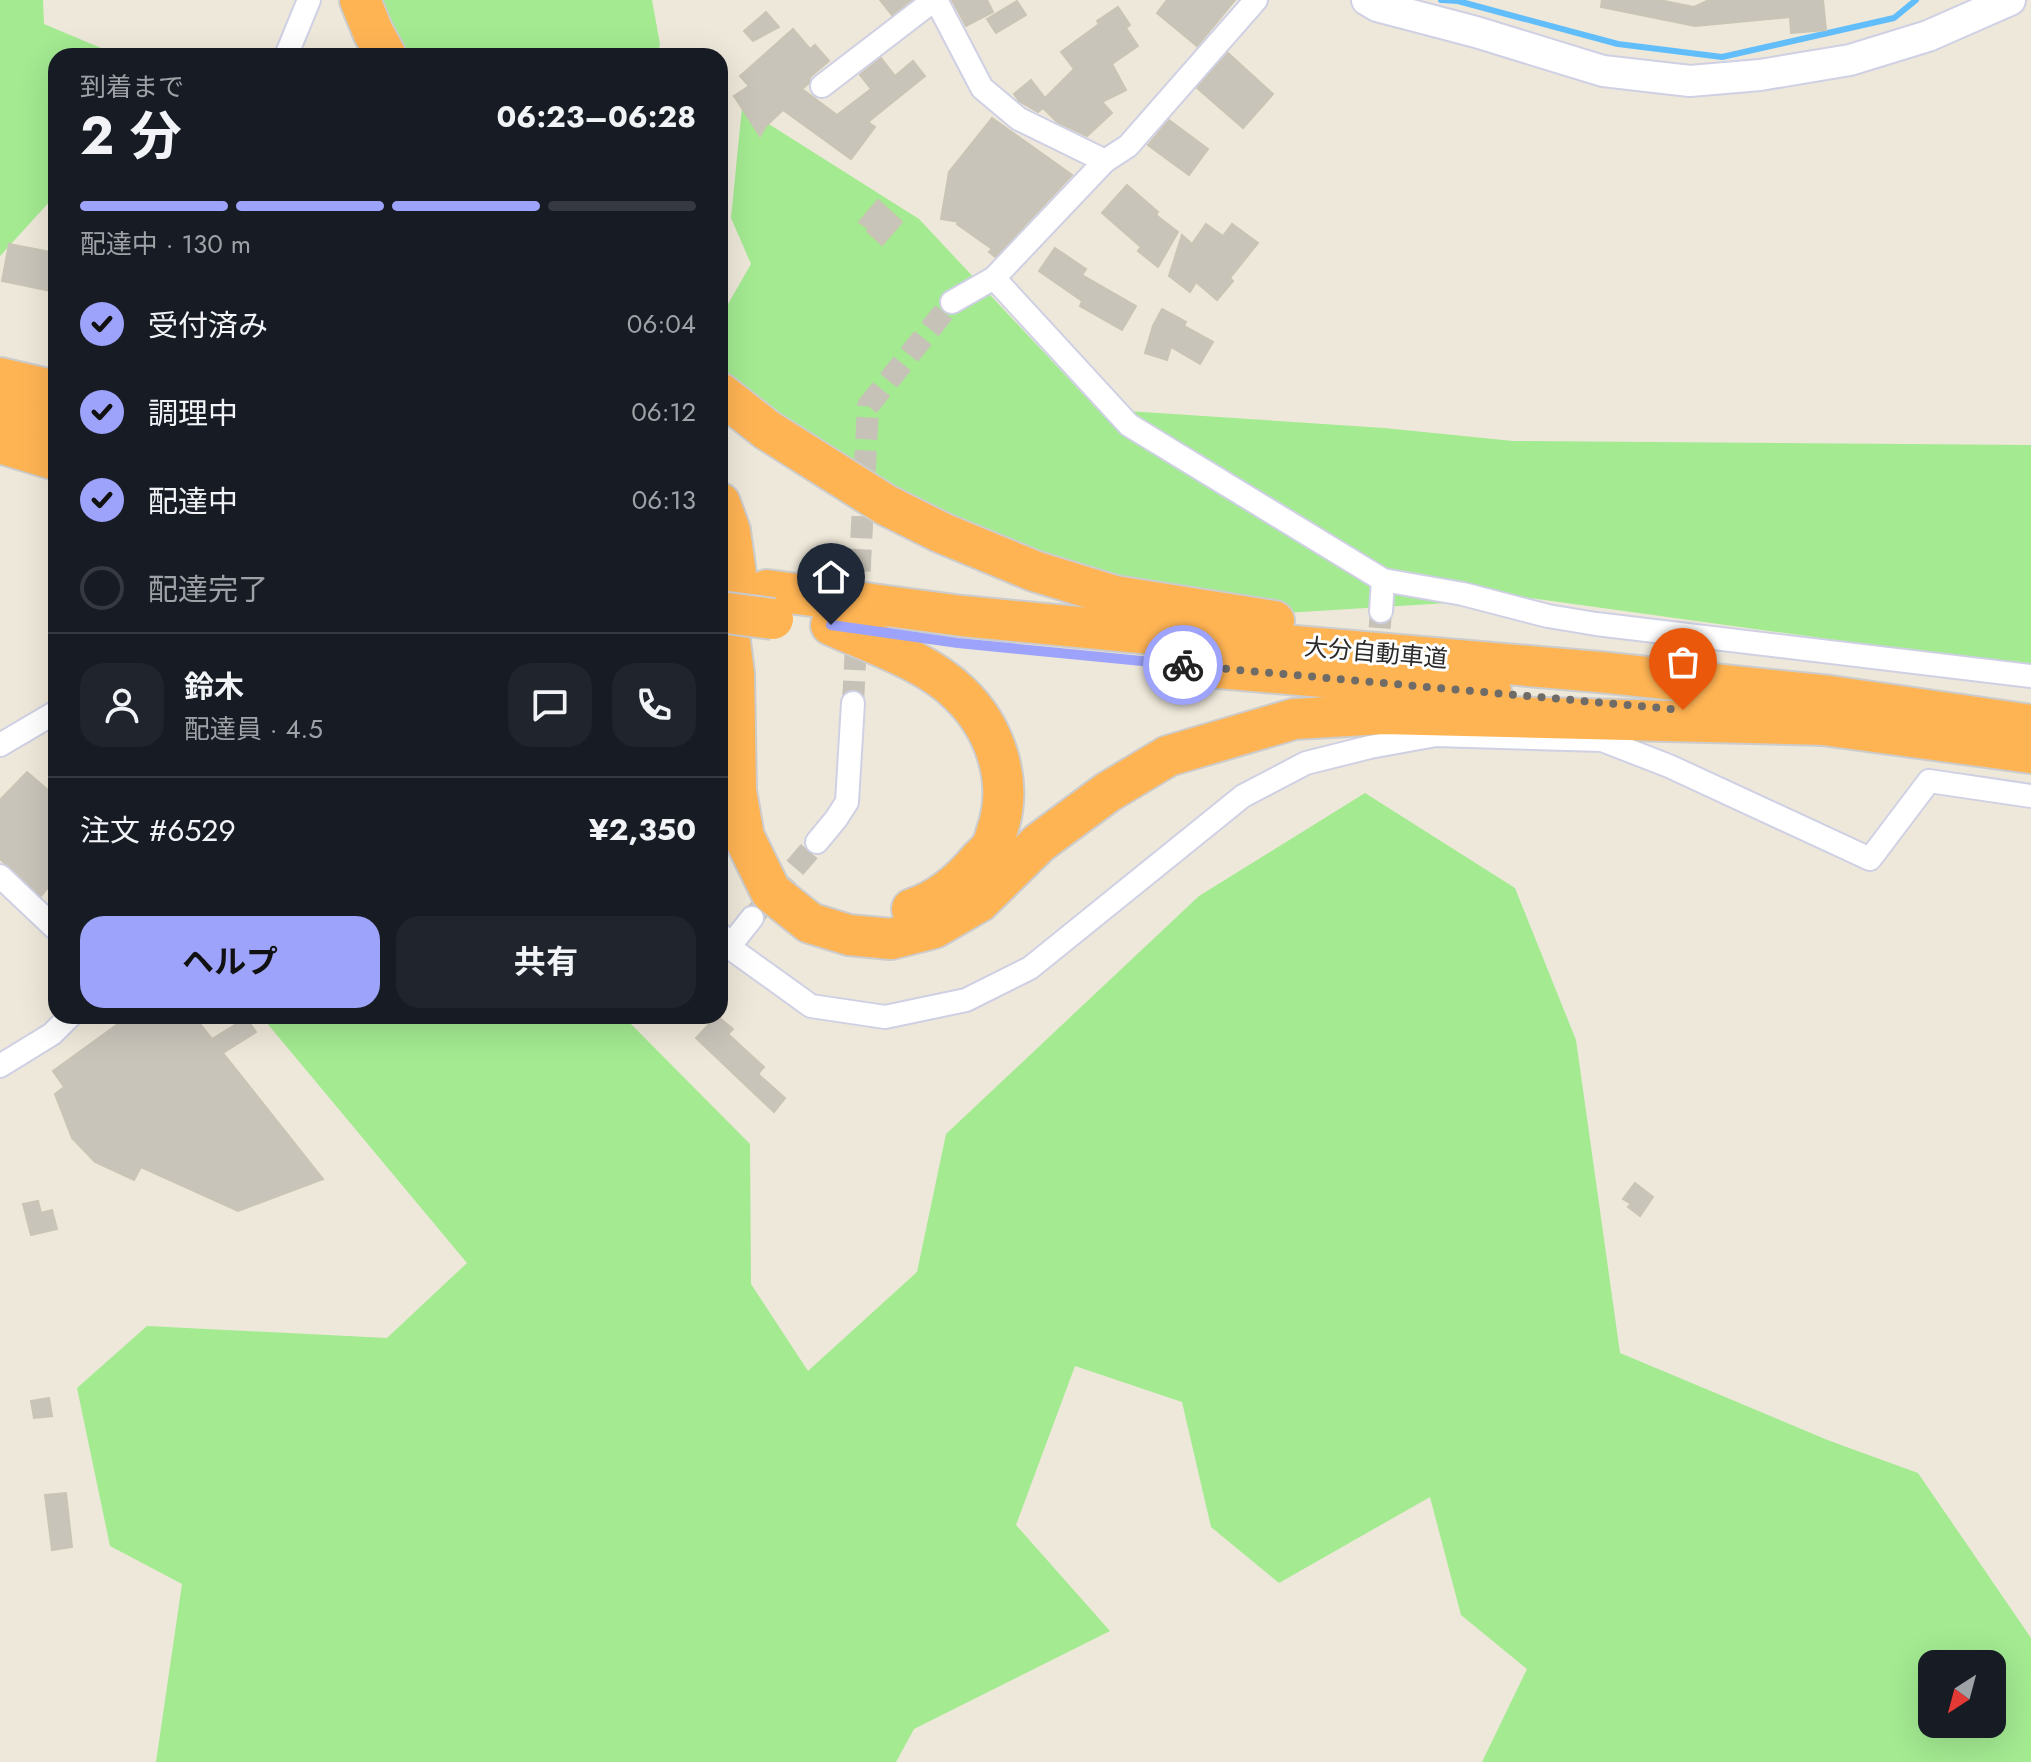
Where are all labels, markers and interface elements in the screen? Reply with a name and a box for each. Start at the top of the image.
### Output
text: 到着まで [80,68,184,106]
text: 06:23–06:28 [497,95,696,138]
text: 2 分 [80,98,182,174]
text: 配達中 · 130 m [80,225,251,263]
icon: check [80,302,124,346]
text: 受付済み [148,304,268,347]
text: 06:04 [627,305,696,343]
icon: check [80,390,124,434]
text: 調理中 [148,392,238,435]
text: 06:12 [631,393,696,431]
icon: check [80,478,124,522]
text: 配達中 [148,480,238,523]
text: 06:13 [632,481,696,519]
pin [797,543,865,625]
icon: home [809,555,853,599]
text: 配達完了 [148,568,268,611]
courier [1143,625,1223,705]
pin [1649,628,1717,710]
street label: 大分自動車道 [1303,629,1449,676]
icon: bag [1661,640,1705,684]
icon: bike [1161,643,1205,687]
button: person [80,663,164,747]
button: chat [508,663,592,747]
button: phone [612,663,696,747]
text: 鈴木 [184,665,244,708]
text: 配達員 · 4.5 [184,710,323,748]
text: ¥2,350 [589,808,696,851]
text: 注文 #6529 [80,809,236,852]
button: ヘルプ [80,916,380,1008]
button: 共有 [396,916,696,1008]
north arrow [1918,1650,2006,1738]
map controls [1918,1650,2006,1738]

